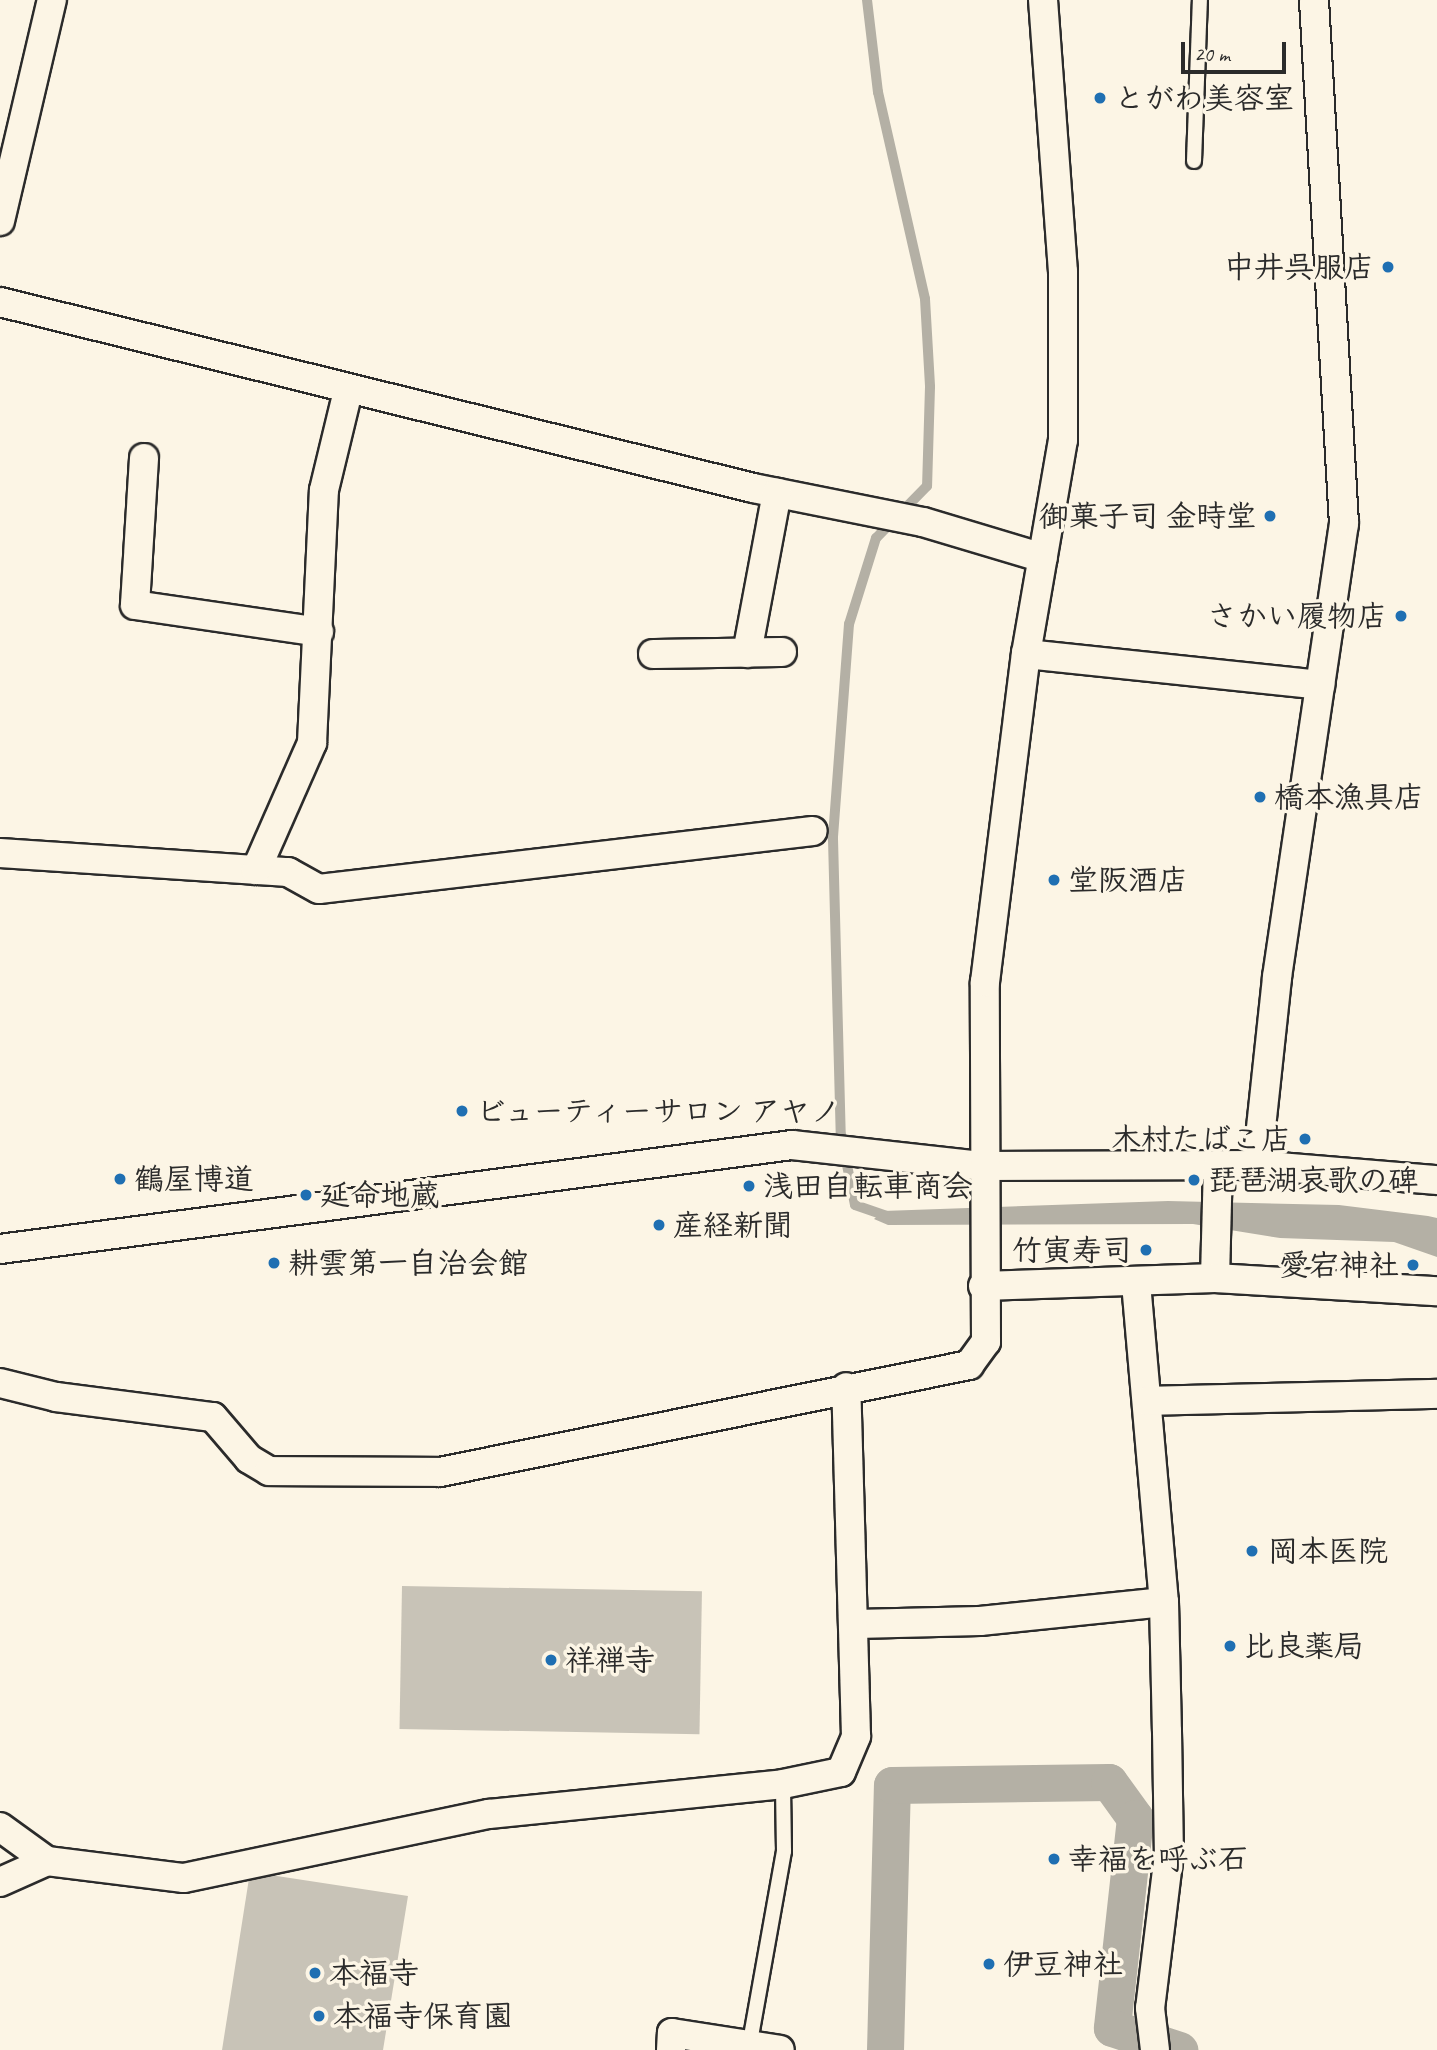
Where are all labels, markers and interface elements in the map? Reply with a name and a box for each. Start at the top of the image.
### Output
scale bar [1185,28,1290,72]
text: 20 m [1194,41,1230,67]
place label: とがわ美容室 [1114,80,1294,116]
marker: とがわ美容室 [1092,90,1108,106]
place label: 中井呉服店 [1224,249,1374,285]
marker: 中井呉服店 [1380,259,1396,275]
place label: 御菓子司 金時堂 [1039,498,1256,534]
marker: 御菓子司 金時堂 [1262,508,1278,524]
place label: さかい履物店 [1207,598,1387,634]
marker: さかい履物店 [1393,608,1409,624]
place label: 橋本漁具店 [1274,779,1424,815]
marker: 橋本漁具店 [1252,789,1268,805]
place label: 堂阪酒店 [1068,862,1188,898]
marker: 堂阪酒店 [1046,872,1062,888]
place label: ビューティーサロン アヤノ [476,1093,843,1129]
marker: ビューティーサロン アヤノ [454,1103,470,1119]
place label: 木村たばこ店 [1111,1121,1291,1157]
marker: 木村たばこ店 [1297,1131,1313,1147]
place label: 鶴屋博道 [134,1161,254,1197]
place label: 琵琶湖哀歌の碑 [1208,1162,1418,1198]
place label: 浅田自転車商会 [763,1168,973,1204]
marker: 鶴屋博道 [112,1171,128,1187]
marker: 琵琶湖哀歌の碑 [1186,1172,1202,1188]
place label: 延命地蔵 [320,1177,440,1213]
marker: 浅田自転車商会 [741,1178,757,1194]
marker: 延命地蔵 [298,1187,314,1203]
place label: 産経新聞 [673,1207,793,1243]
marker: 産経新聞 [651,1217,667,1233]
place label: 竹寅寿司 [1012,1232,1132,1268]
marker: 竹寅寿司 [1138,1242,1154,1258]
place label: 耕雲第一自治会館 [288,1245,528,1281]
place label: 愛宕神社 [1279,1247,1399,1283]
marker: 耕雲第一自治会館 [266,1255,282,1271]
marker: 愛宕神社 [1405,1257,1421,1273]
place label: 岡本医院 [1268,1533,1388,1569]
marker: 岡本医院 [1242,1541,1262,1561]
place label: 比良薬局 [1244,1628,1364,1664]
marker: 比良薬局 [1222,1638,1238,1654]
place label: 祥禅寺 [565,1642,655,1678]
marker: 祥禅寺 [543,1652,559,1668]
place label: 幸福を呼ぶ石 [1068,1841,1248,1877]
marker: 幸福を呼ぶ石 [1046,1851,1062,1867]
place label: 伊豆神社 [1003,1946,1123,1982]
place label: 本福寺 [329,1955,419,1991]
marker: 伊豆神社 [981,1956,997,1972]
marker: 本福寺 [307,1965,323,1981]
place label: 本福寺保育園 [333,1998,513,2034]
marker: 本福寺保育園 [311,2008,327,2024]

